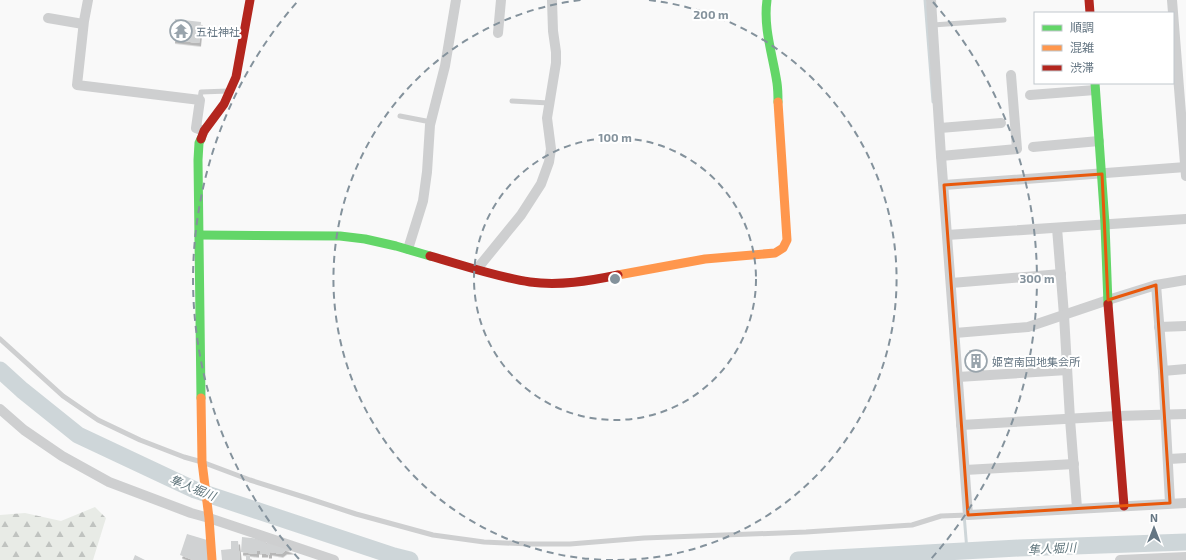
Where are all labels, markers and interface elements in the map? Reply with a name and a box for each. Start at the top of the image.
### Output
text: 200 m [693,7,729,21]
legend [1034,12,1174,84]
temple icon: 五社神社 [168,18,194,44]
text: 順調 [1070,20,1094,34]
place label: 五社神社 [196,25,240,38]
text: 混雑 [1070,40,1094,54]
text: 渋滞 [1070,60,1094,74]
text: 100 m [598,130,632,144]
text: 300 m [1019,271,1055,285]
centre of rings [608,272,622,286]
building icon: 姫宮南団地集会所 [963,348,989,374]
place label: 姫宮南団地集会所 [992,355,1081,368]
water label: 隼人堀川 [168,472,220,503]
north arrow [1134,508,1174,548]
text: N [1150,511,1158,524]
water label: 隼人堀川 [1028,540,1078,556]

